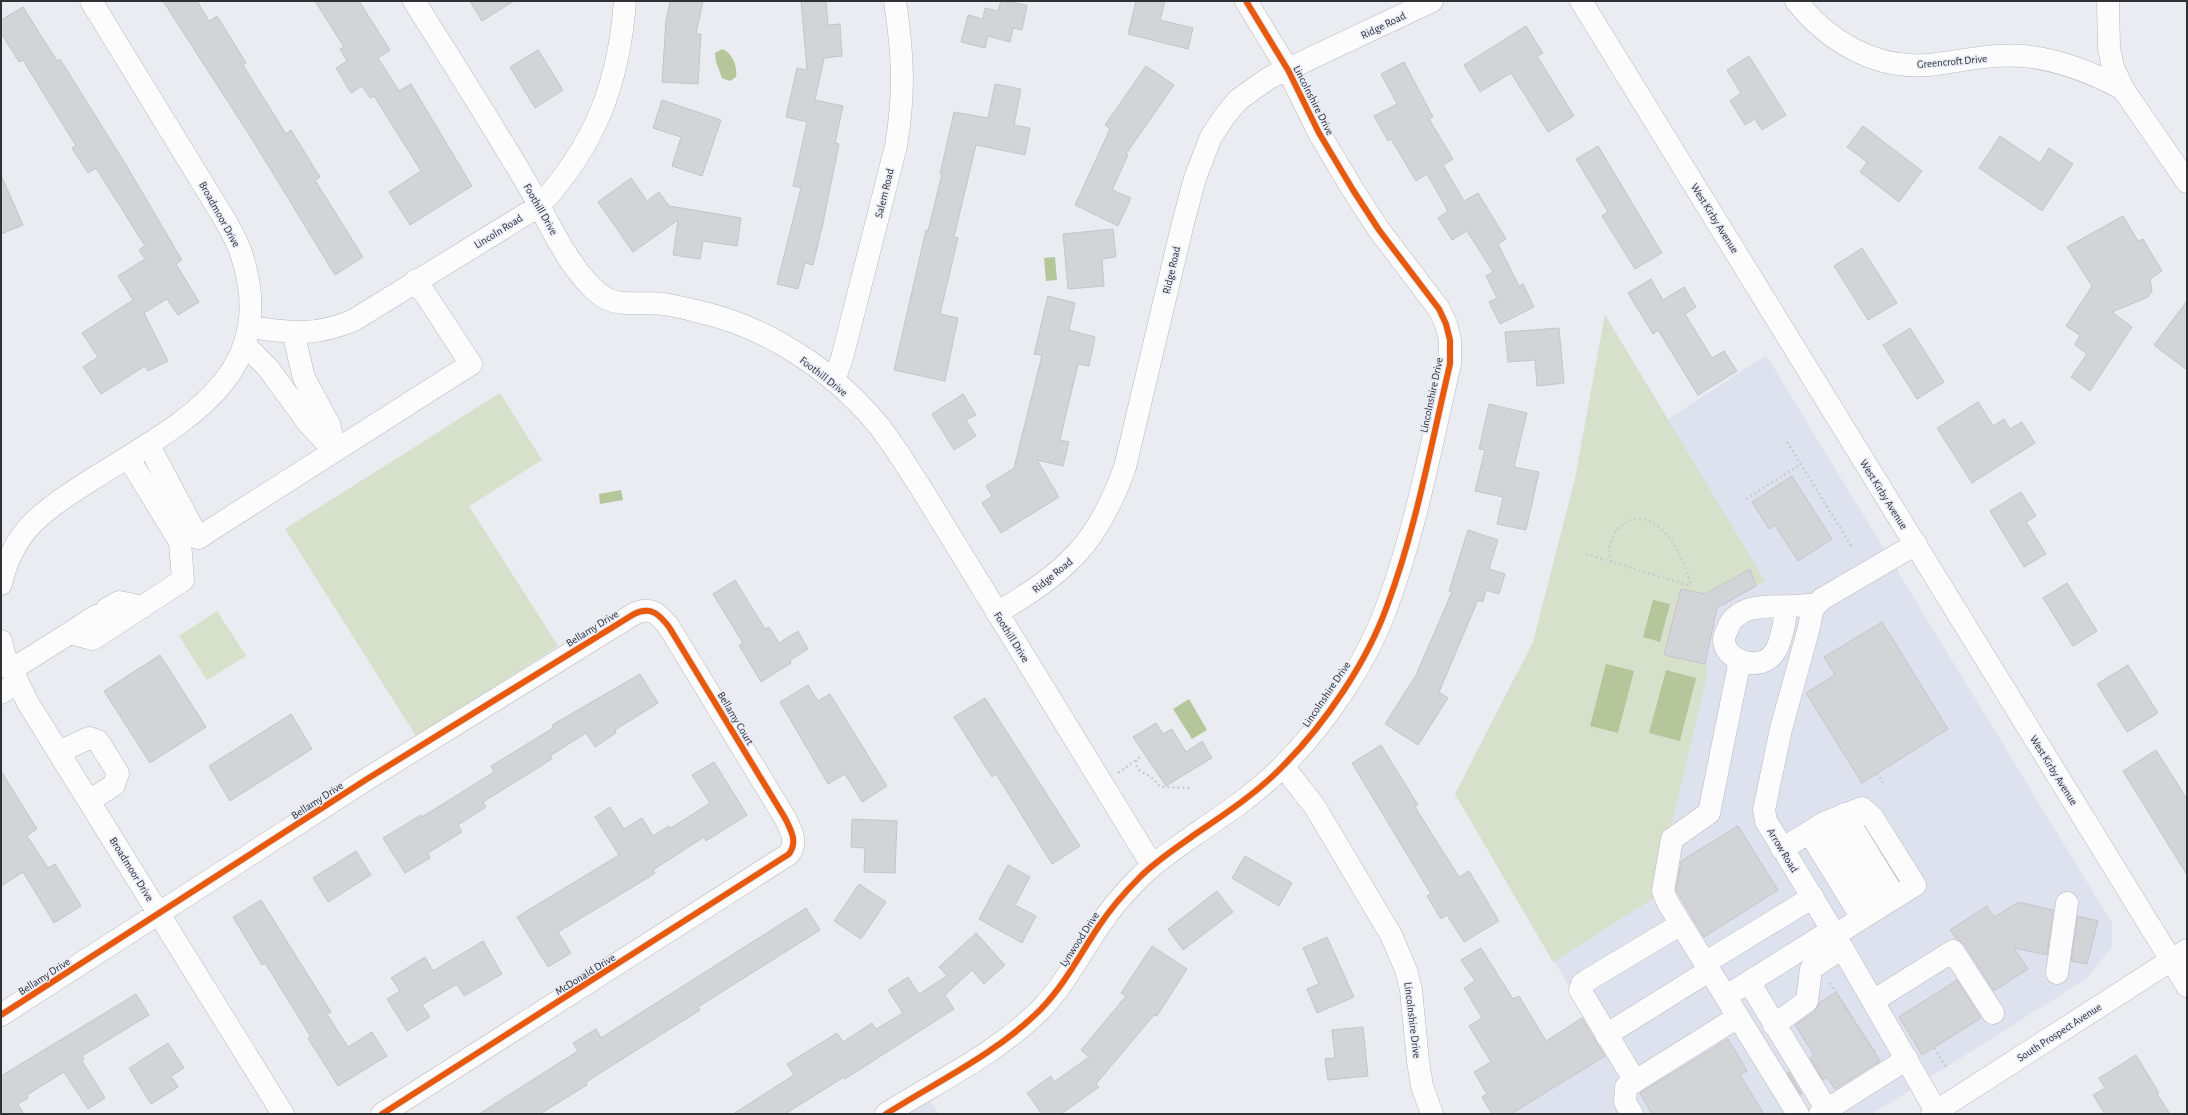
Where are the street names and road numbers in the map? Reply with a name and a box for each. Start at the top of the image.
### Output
street label: Ridge Road [1359,10,1408,41]
street label: Greencroft Drive [1917,53,1988,70]
street label: Lincolnshire Drive [1291,64,1336,137]
street label: Salem Road [873,167,896,219]
street label: Broadmoor Drive [197,180,242,249]
street label: West Kirby Avenue [1689,181,1740,255]
street label: Foothill Drive [522,182,560,237]
street label: Lincoln Road [472,212,525,251]
street label: Ridge Road [1161,245,1182,295]
street label: Foothill Drive [798,354,850,398]
street label: Lincolnshire Drive [1418,356,1445,434]
street label: West Kirby Avenue [1858,457,1909,531]
street label: Ridge Road [1030,556,1075,595]
street label: Bellamy Drive [564,608,620,649]
street label: Foothill Drive [992,610,1031,664]
street label: Lincolnshire Drive [1300,659,1352,729]
street label: Bellamy Court [715,690,756,747]
street label: West Kirby Avenue [2028,733,2079,807]
street label: Bellamy Drive [289,780,345,821]
street label: Arrow Road [1765,826,1800,875]
street label: Broadmoor Drive [108,835,156,903]
street label: Lynwood Drive [1058,910,1101,969]
street label: McDonald Drive [553,952,617,997]
street label: Bellamy Drive [16,956,72,997]
street label: Lincolnshire Drive [1402,981,1423,1059]
street label: South Prospect Avenue [2015,1001,2103,1064]

